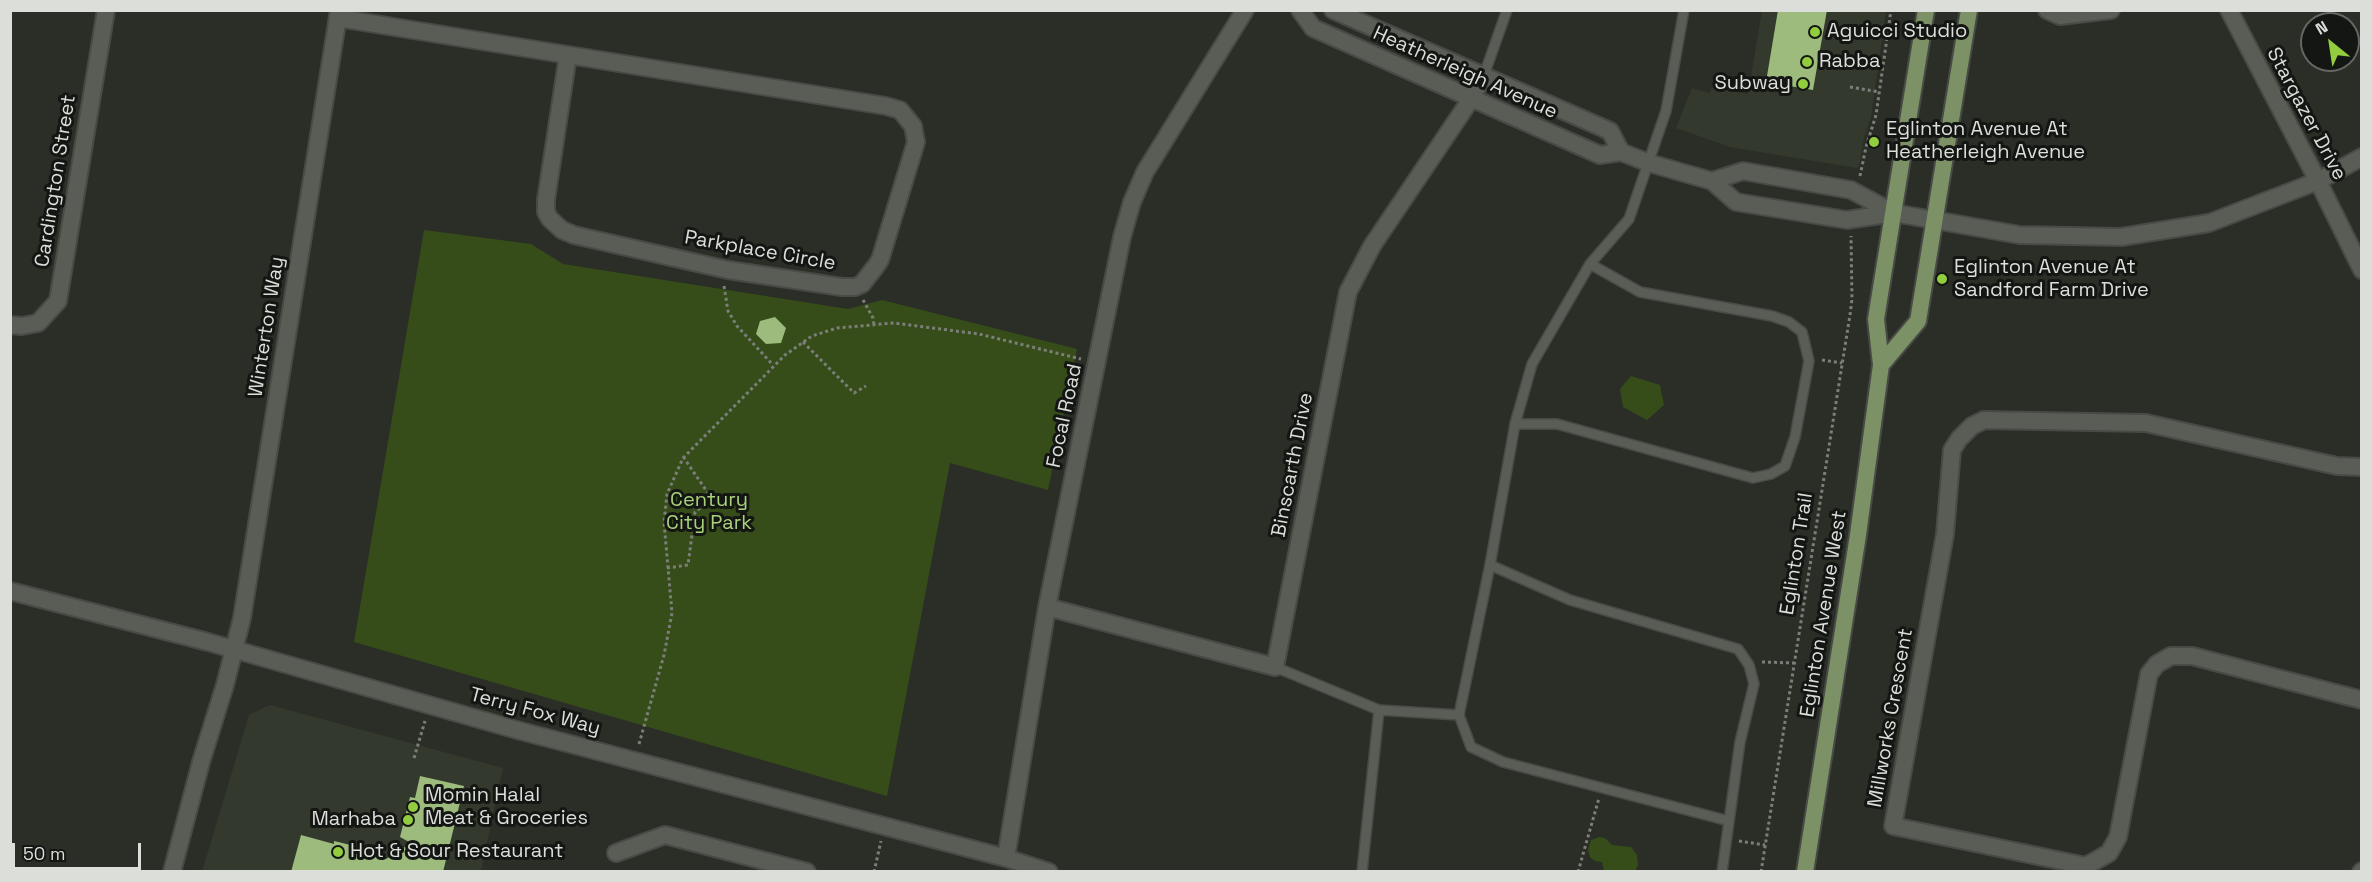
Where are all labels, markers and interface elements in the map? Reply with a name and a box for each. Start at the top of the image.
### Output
north arrow [2300,12,2360,72]
text: N [2312,16,2332,39]
place label: Aguicci Studio [1827,20,1967,44]
street label: Heatherleigh Avenue [1369,22,1561,124]
marker: Aguicci Studio [1808,25,1822,39]
street label: Stargazer Drive [2261,44,2351,184]
place label: Rabba [1819,50,1880,74]
marker: Rabba [1800,55,1814,69]
place label: Subway [1714,72,1791,96]
marker: Subway [1796,77,1810,91]
street label: Cardington Street [31,93,81,269]
place label: Eglinton Avenue At Heatherleigh Avenue [1886,118,2085,165]
marker: Eglinton Avenue At Heatherleigh Avenue [1867,135,1881,149]
street label: Parkplace Circle [682,226,838,276]
street label: Winterton Way [244,255,290,399]
place label: Eglinton Avenue At Sandford Farm Drive [1954,256,2149,303]
marker: Eglinton Avenue At Sandford Farm Drive [1935,272,1949,286]
street label: Focal Road [1042,362,1088,470]
street label: Binscarth Drive [1267,391,1319,539]
park label: Century City Park [666,489,752,536]
street label: Eglinton Trail [1776,491,1818,617]
street label: Eglinton Avenue West [1796,509,1852,719]
street label: Millworks Crescent [1863,627,1919,809]
street label: Terry Fox Way [467,683,603,741]
place label: Momin Halal Meat & Groceries [425,784,588,831]
marker: Momin Halal Meat & Groceries [406,800,420,814]
place label: Marhaba [312,808,396,832]
marker: Marhaba [401,813,415,827]
scale bar [15,831,144,869]
place label: Hot & Sour Restaurant [350,840,563,864]
text: 50 m [23,842,65,865]
marker: Hot & Sour Restaurant [331,845,345,859]

